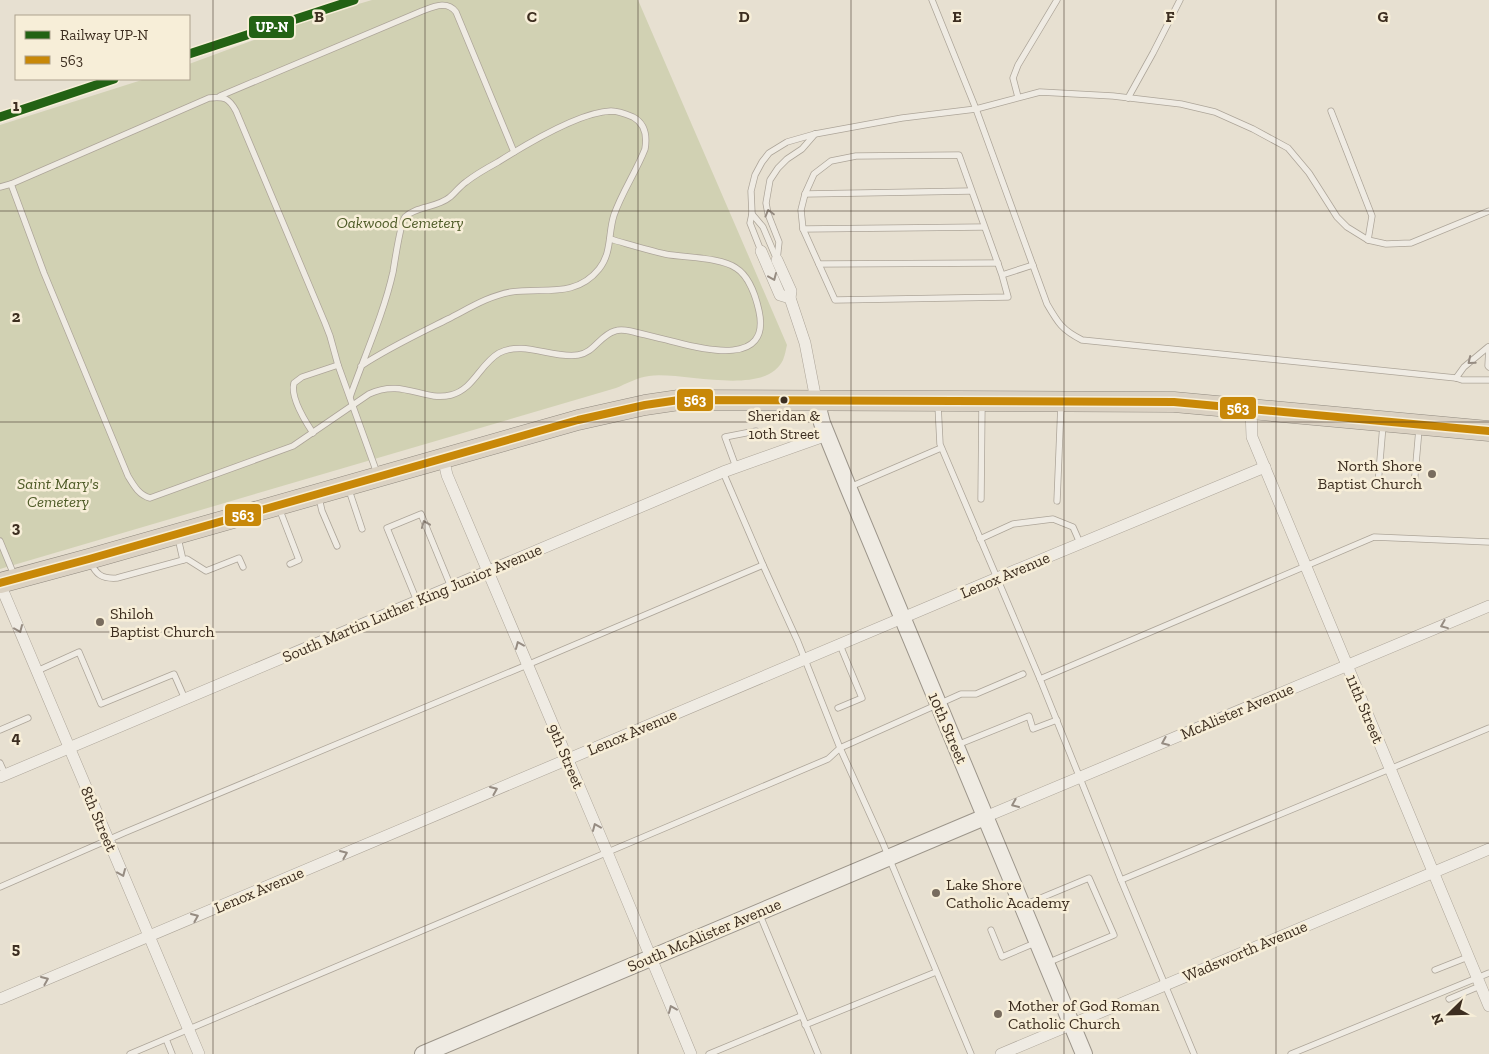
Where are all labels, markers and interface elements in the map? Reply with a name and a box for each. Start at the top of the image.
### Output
text: B [314,7,324,26]
text: C [527,7,537,26]
text: D [738,7,750,26]
text: E [952,7,962,26]
text: F [1165,7,1175,26]
text: G [1378,7,1389,26]
legend [15,15,190,80]
line badge: UP-N [248,15,295,39]
text: UP-N [256,19,289,36]
text: Railway UP-N [60,26,148,44]
text: 563 [60,51,83,69]
text: 1 [13,96,20,115]
one-way arrow [764,210,774,218]
park label: Oakwood Cemetery [336,213,464,232]
one-way arrow [767,273,777,281]
text: 2 [12,307,21,326]
one-way arrow [1468,356,1477,364]
line badge: 563 [676,388,714,412]
text: 563 [684,392,707,409]
marker: Sheridan & 10th Street [779,395,789,405]
line badge: 563 [1219,396,1257,420]
text: 563 [1227,400,1250,417]
place label: Sheridan & 10th Street [748,407,820,443]
place label: North Shore Baptist Church [1317,456,1422,493]
marker: North Shore Baptist Church [1426,468,1438,480]
park label: Saint Mary's Cemetery [17,474,99,511]
line badge: 563 [224,503,262,527]
text: 563 [232,507,255,524]
text: 3 [12,518,21,537]
one-way arrow [420,520,431,529]
street label: South Martin Luther King Junior Avenue [279,540,545,666]
street label: Lenox Avenue [957,548,1053,602]
place label: Shiloh Baptist Church [110,604,215,641]
marker: Shiloh Baptist Church [94,616,106,628]
one-way arrow [1440,618,1449,629]
one-way arrow [12,624,23,633]
one-way arrow [515,641,525,650]
street label: 11th Street [1342,672,1388,746]
street label: McAlister Avenue [1178,679,1296,743]
street label: 10th Street [924,689,972,767]
street label: Lenox Avenue [584,705,680,759]
street label: 9th Street [544,721,588,792]
text: 4 [11,728,21,747]
one-way arrow [1161,735,1170,746]
street label: 8th Street [77,783,121,855]
one-way arrow [489,786,498,797]
one-way arrow [1011,798,1020,809]
one-way arrow [592,823,603,832]
one-way arrow [339,849,348,860]
street label: Lenox Avenue [211,863,307,917]
one-way arrow [115,868,126,877]
place label: Lake Shore Catholic Academy [946,875,1070,912]
marker: Lake Shore Catholic Academy [930,887,942,899]
street label: South McAlister Avenue [624,894,784,976]
one-way arrow [190,913,199,924]
street label: Wadsworth Avenue [1180,916,1310,986]
text: 5 [12,939,20,958]
one-way arrow [40,976,49,987]
north arrow [1424,989,1474,1039]
place label: Mother of God Roman Catholic Church [1008,996,1161,1033]
one-way arrow [668,1005,679,1014]
marker: Mother of God Roman Catholic Church [992,1008,1004,1020]
text: N [1427,1010,1447,1027]

